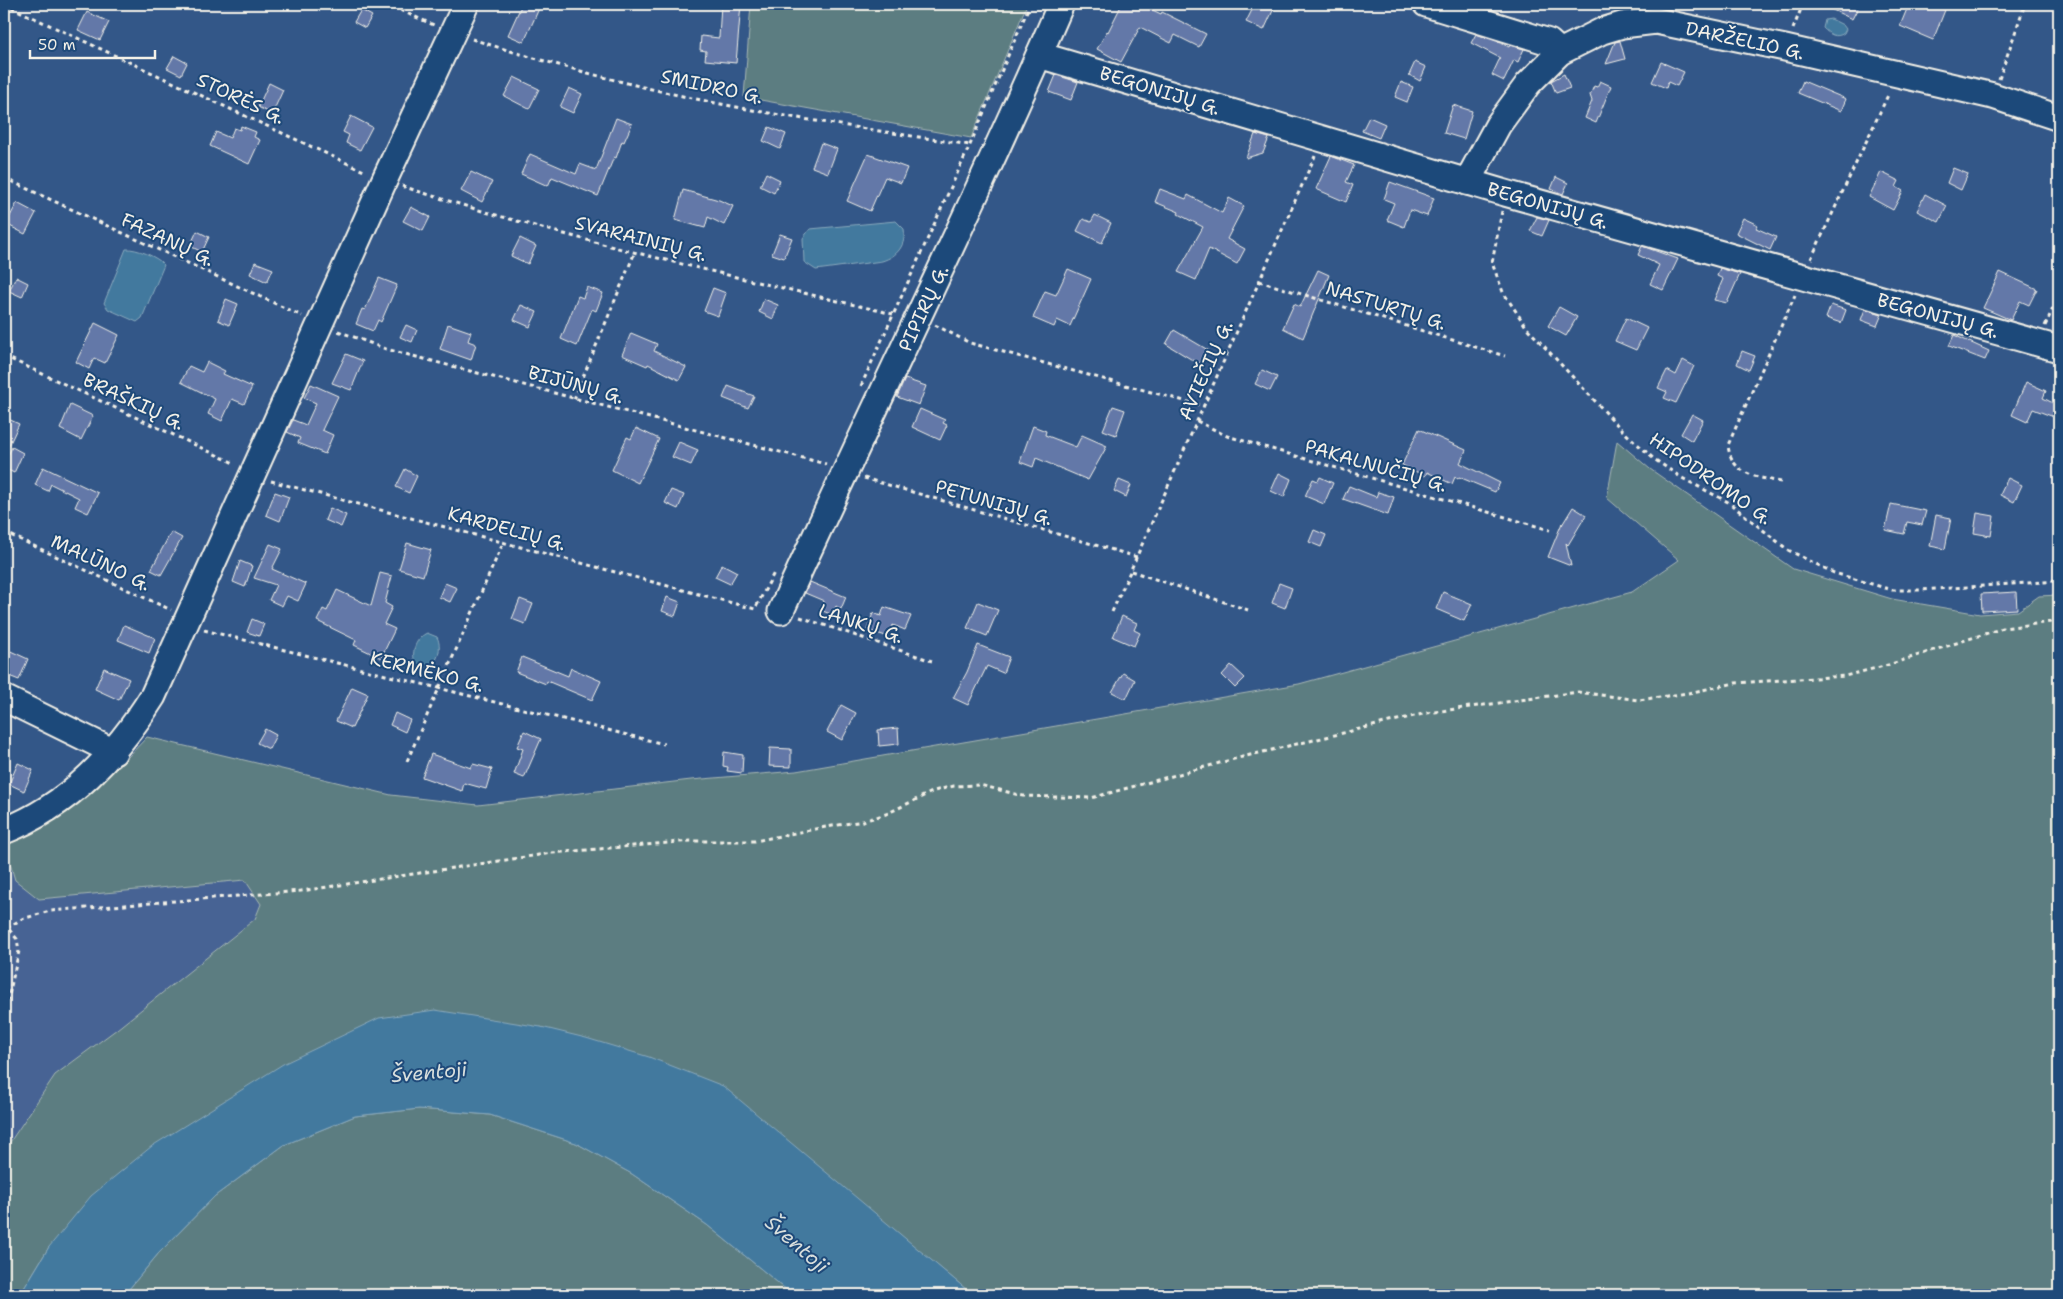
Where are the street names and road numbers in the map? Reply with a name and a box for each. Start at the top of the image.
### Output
street label: DARŽELIO G. [1683,15,1807,65]
street label: BEGONIJŲ G. [1097,60,1223,121]
street label: SMIDRO G. [659,63,765,109]
street label: STORĖS G. [193,67,289,130]
street label: BEGONIJŲ G. [1484,176,1611,235]
street label: FAZANŲ G. [117,207,218,272]
street label: SVARAINIŲ G. [572,210,709,267]
street label: PIPIRŲ G. [893,261,954,356]
street label: NASTURTŲ G. [1323,275,1449,336]
street label: BEGONIJŲ G. [1874,287,2001,344]
street label: AVIEČIŲ G. [1171,316,1239,424]
street label: BIJŪNŲ G. [525,360,626,409]
street label: BRAŠKIŲ G. [79,366,189,436]
street label: HIPODROMO G. [1644,427,1777,530]
street label: PAKALNUČIŲ G. [1302,432,1450,498]
street label: PETUNIJŲ G. [932,474,1055,531]
street label: KARDELIŲ G. [445,501,569,556]
street label: MALŪNO G. [47,528,155,596]
street label: LANKŲ G. [815,598,906,649]
street label: KERMĖKO G. [367,645,486,698]

